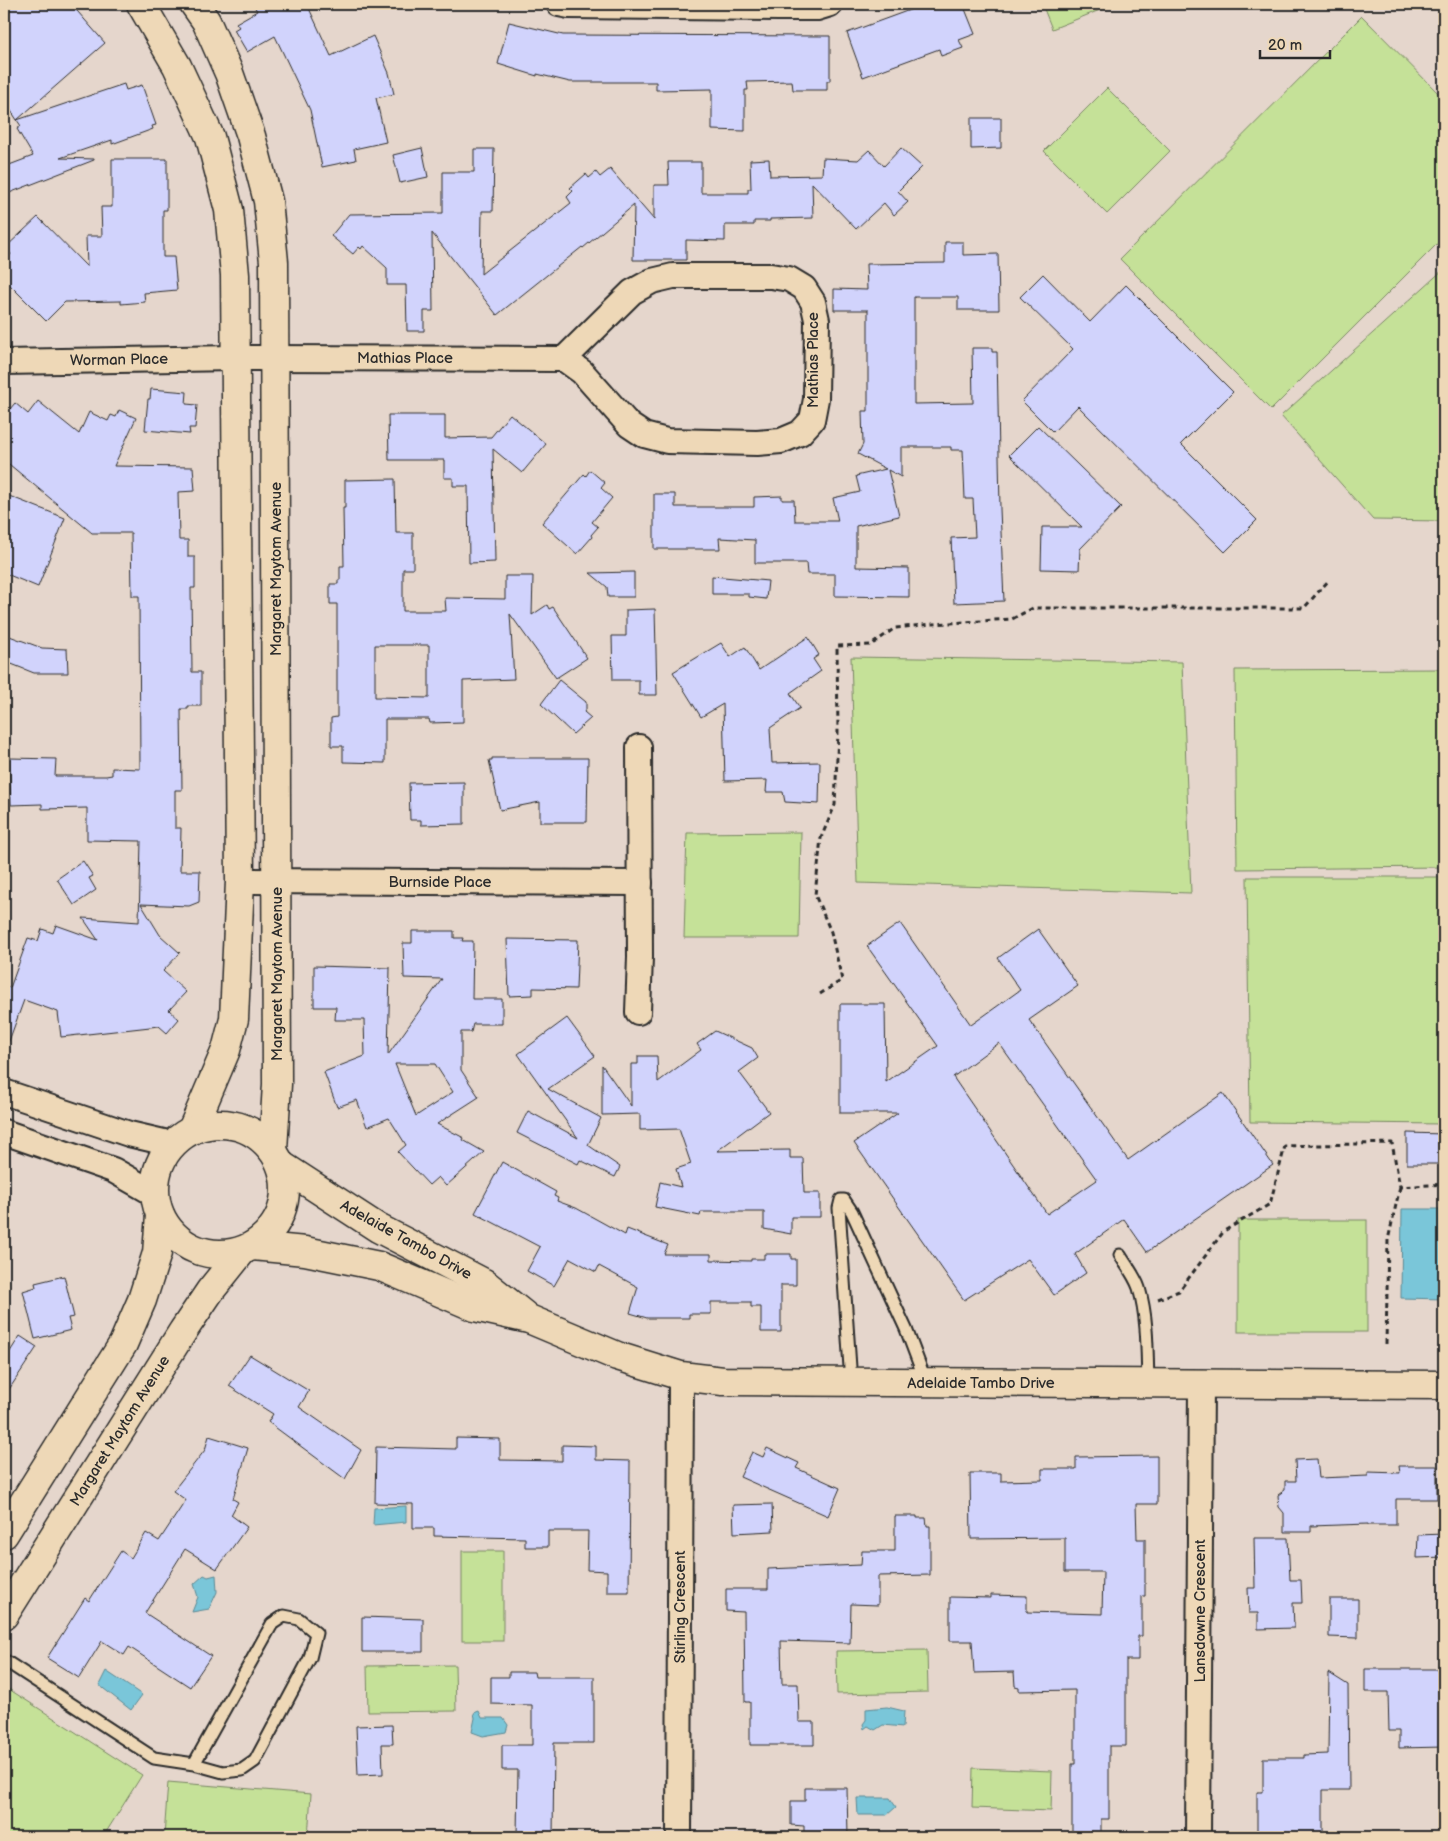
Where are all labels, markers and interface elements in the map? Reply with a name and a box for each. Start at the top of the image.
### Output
scale bar [1260,28,1330,60]
text: 20 m [1268,36,1302,55]
street label: Mathias Place [804,312,823,408]
street label: Mathias Place [357,349,453,368]
street label: Worman Place [70,350,168,370]
street label: Margaret Maytom Avenue [267,482,286,656]
street label: Burnside Place [388,873,492,892]
street label: Margaret Maytom Avenue [268,887,287,1061]
street label: Adelaide Tambo Drive [337,1196,475,1284]
street label: Margaret Maytom Avenue [66,1352,174,1510]
street label: Adelaide Tambo Drive [907,1374,1055,1393]
street label: Lansdowne Crescent [1191,1539,1210,1683]
street label: Stirling Crescent [671,1550,690,1663]

